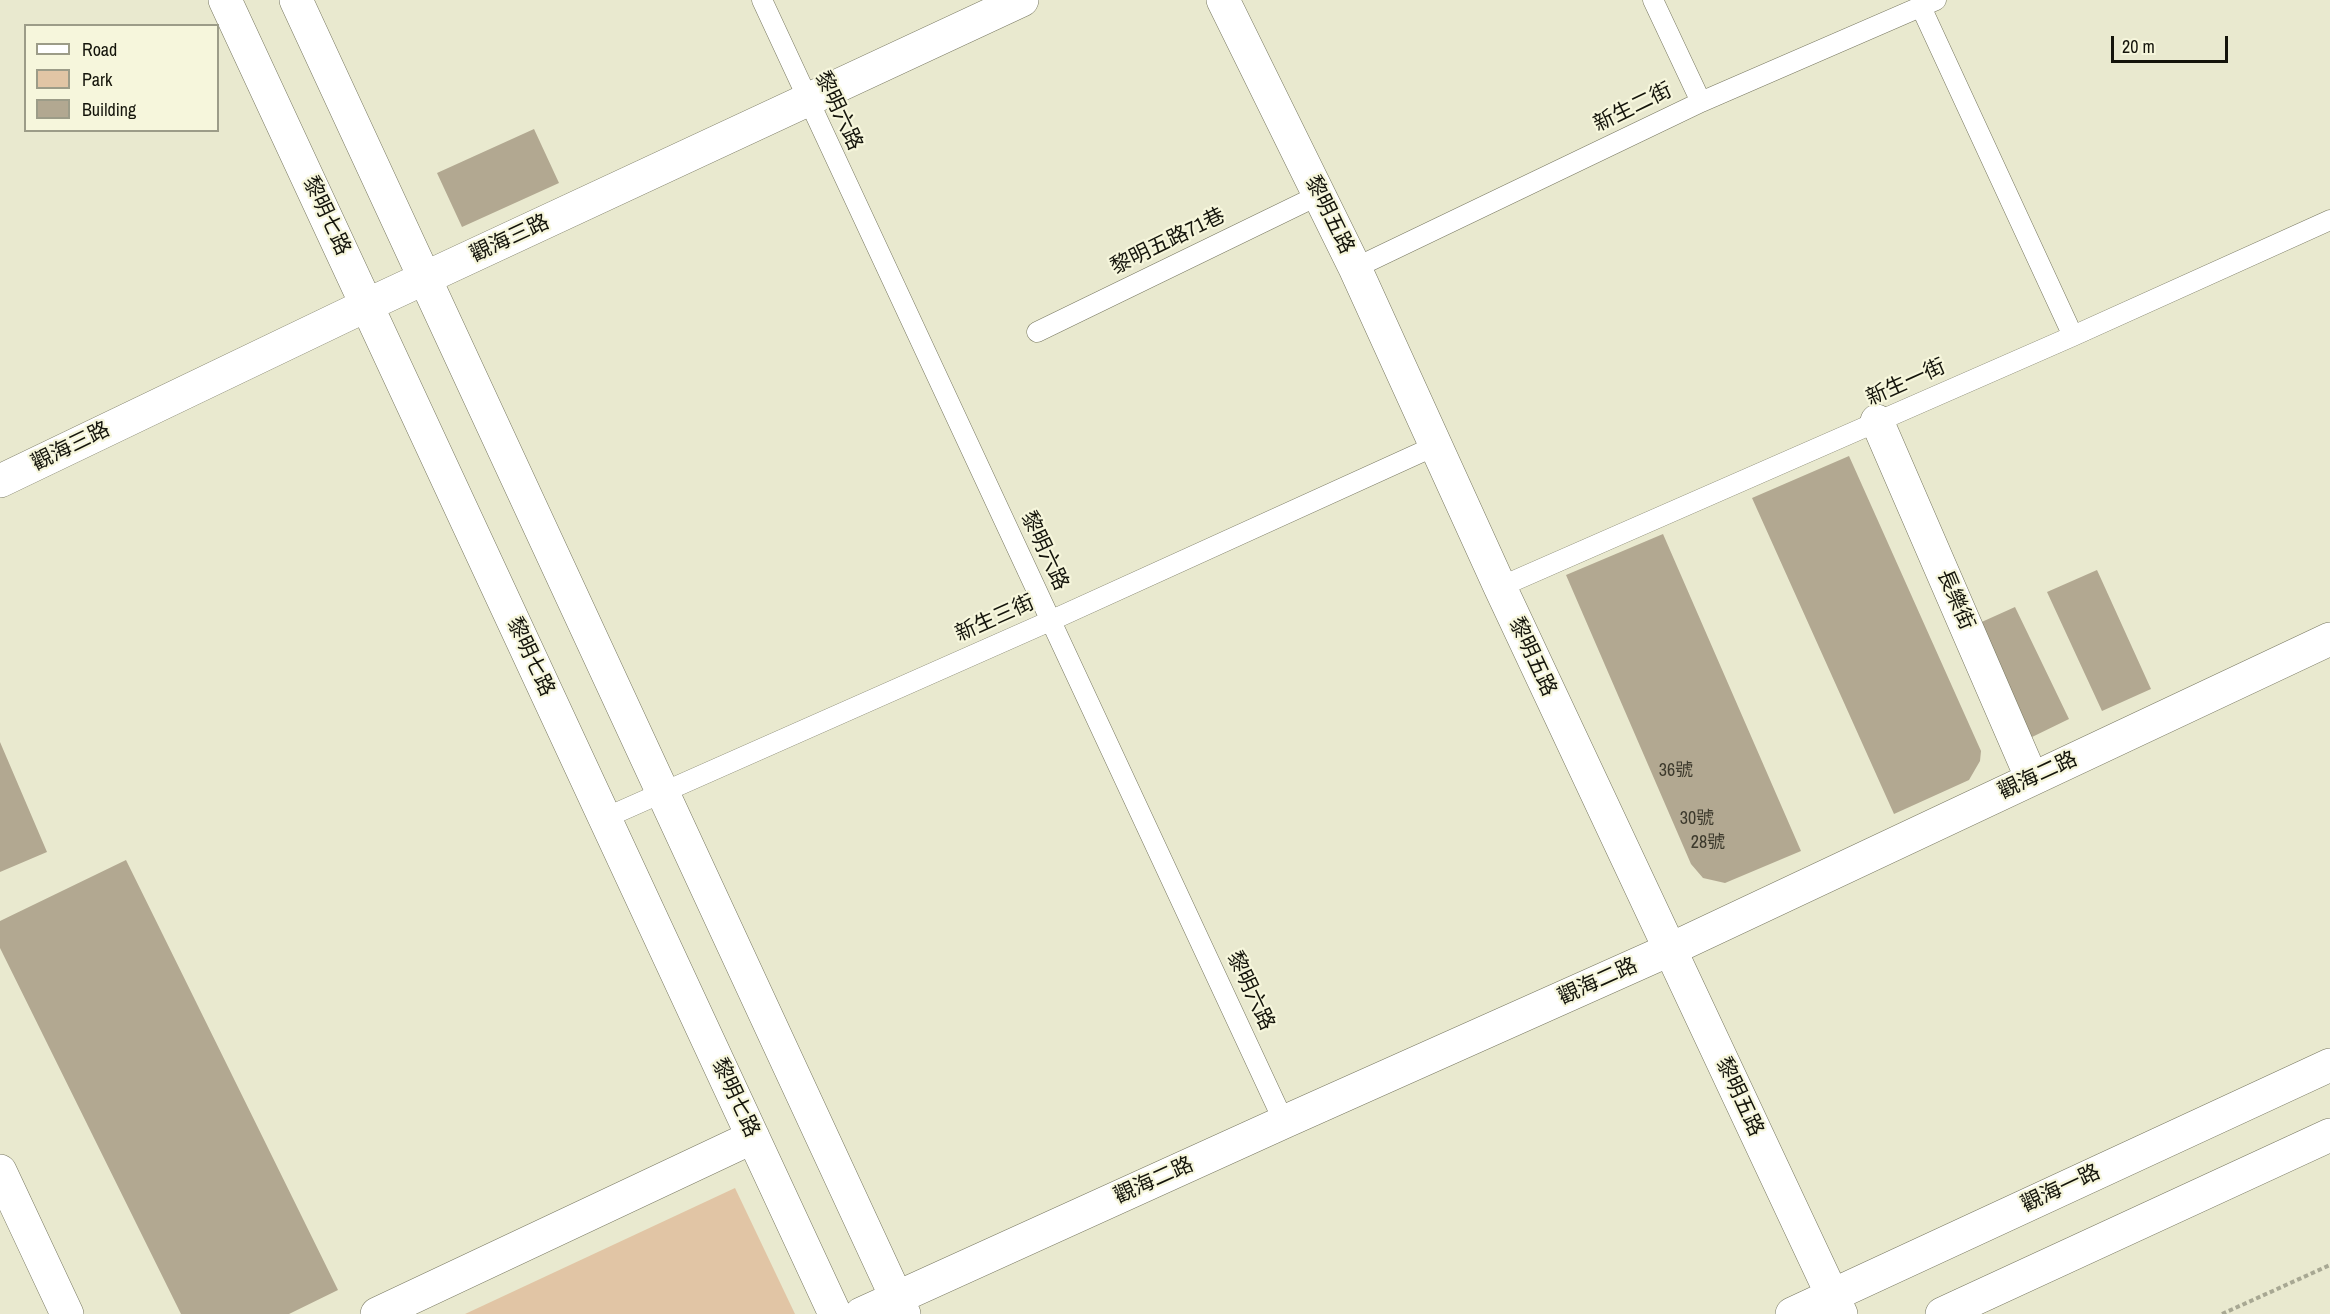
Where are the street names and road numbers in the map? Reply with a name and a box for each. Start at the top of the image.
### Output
street label: 黎明六路 [809,68,867,154]
street label: 新生二街 [1590,78,1676,138]
street label: 黎明五路 [1299,172,1359,258]
street label: 黎明七路 [297,173,355,259]
street label: 黎明五路71巷 [1107,203,1229,281]
street label: 觀海三路 [467,210,553,268]
street label: 新生一街 [1863,354,1949,412]
street label: 觀海三路 [28,417,114,477]
street label: 黎明六路 [1015,508,1073,594]
street label: 長樂街 [1931,566,1979,634]
street label: 新生三街 [952,590,1038,648]
street label: 黎明七路 [501,614,559,700]
street label: 黎明五路 [1503,614,1561,700]
street label: 觀海二路 [1995,747,2081,805]
street label: 黎明六路 [1221,948,1279,1034]
street label: 觀海二路 [1555,953,1641,1011]
street label: 黎明五路 [1710,1054,1768,1140]
street label: 黎明七路 [706,1055,764,1141]
street label: 觀海二路 [1111,1152,1197,1210]
street label: 觀海一路 [2018,1160,2104,1218]

